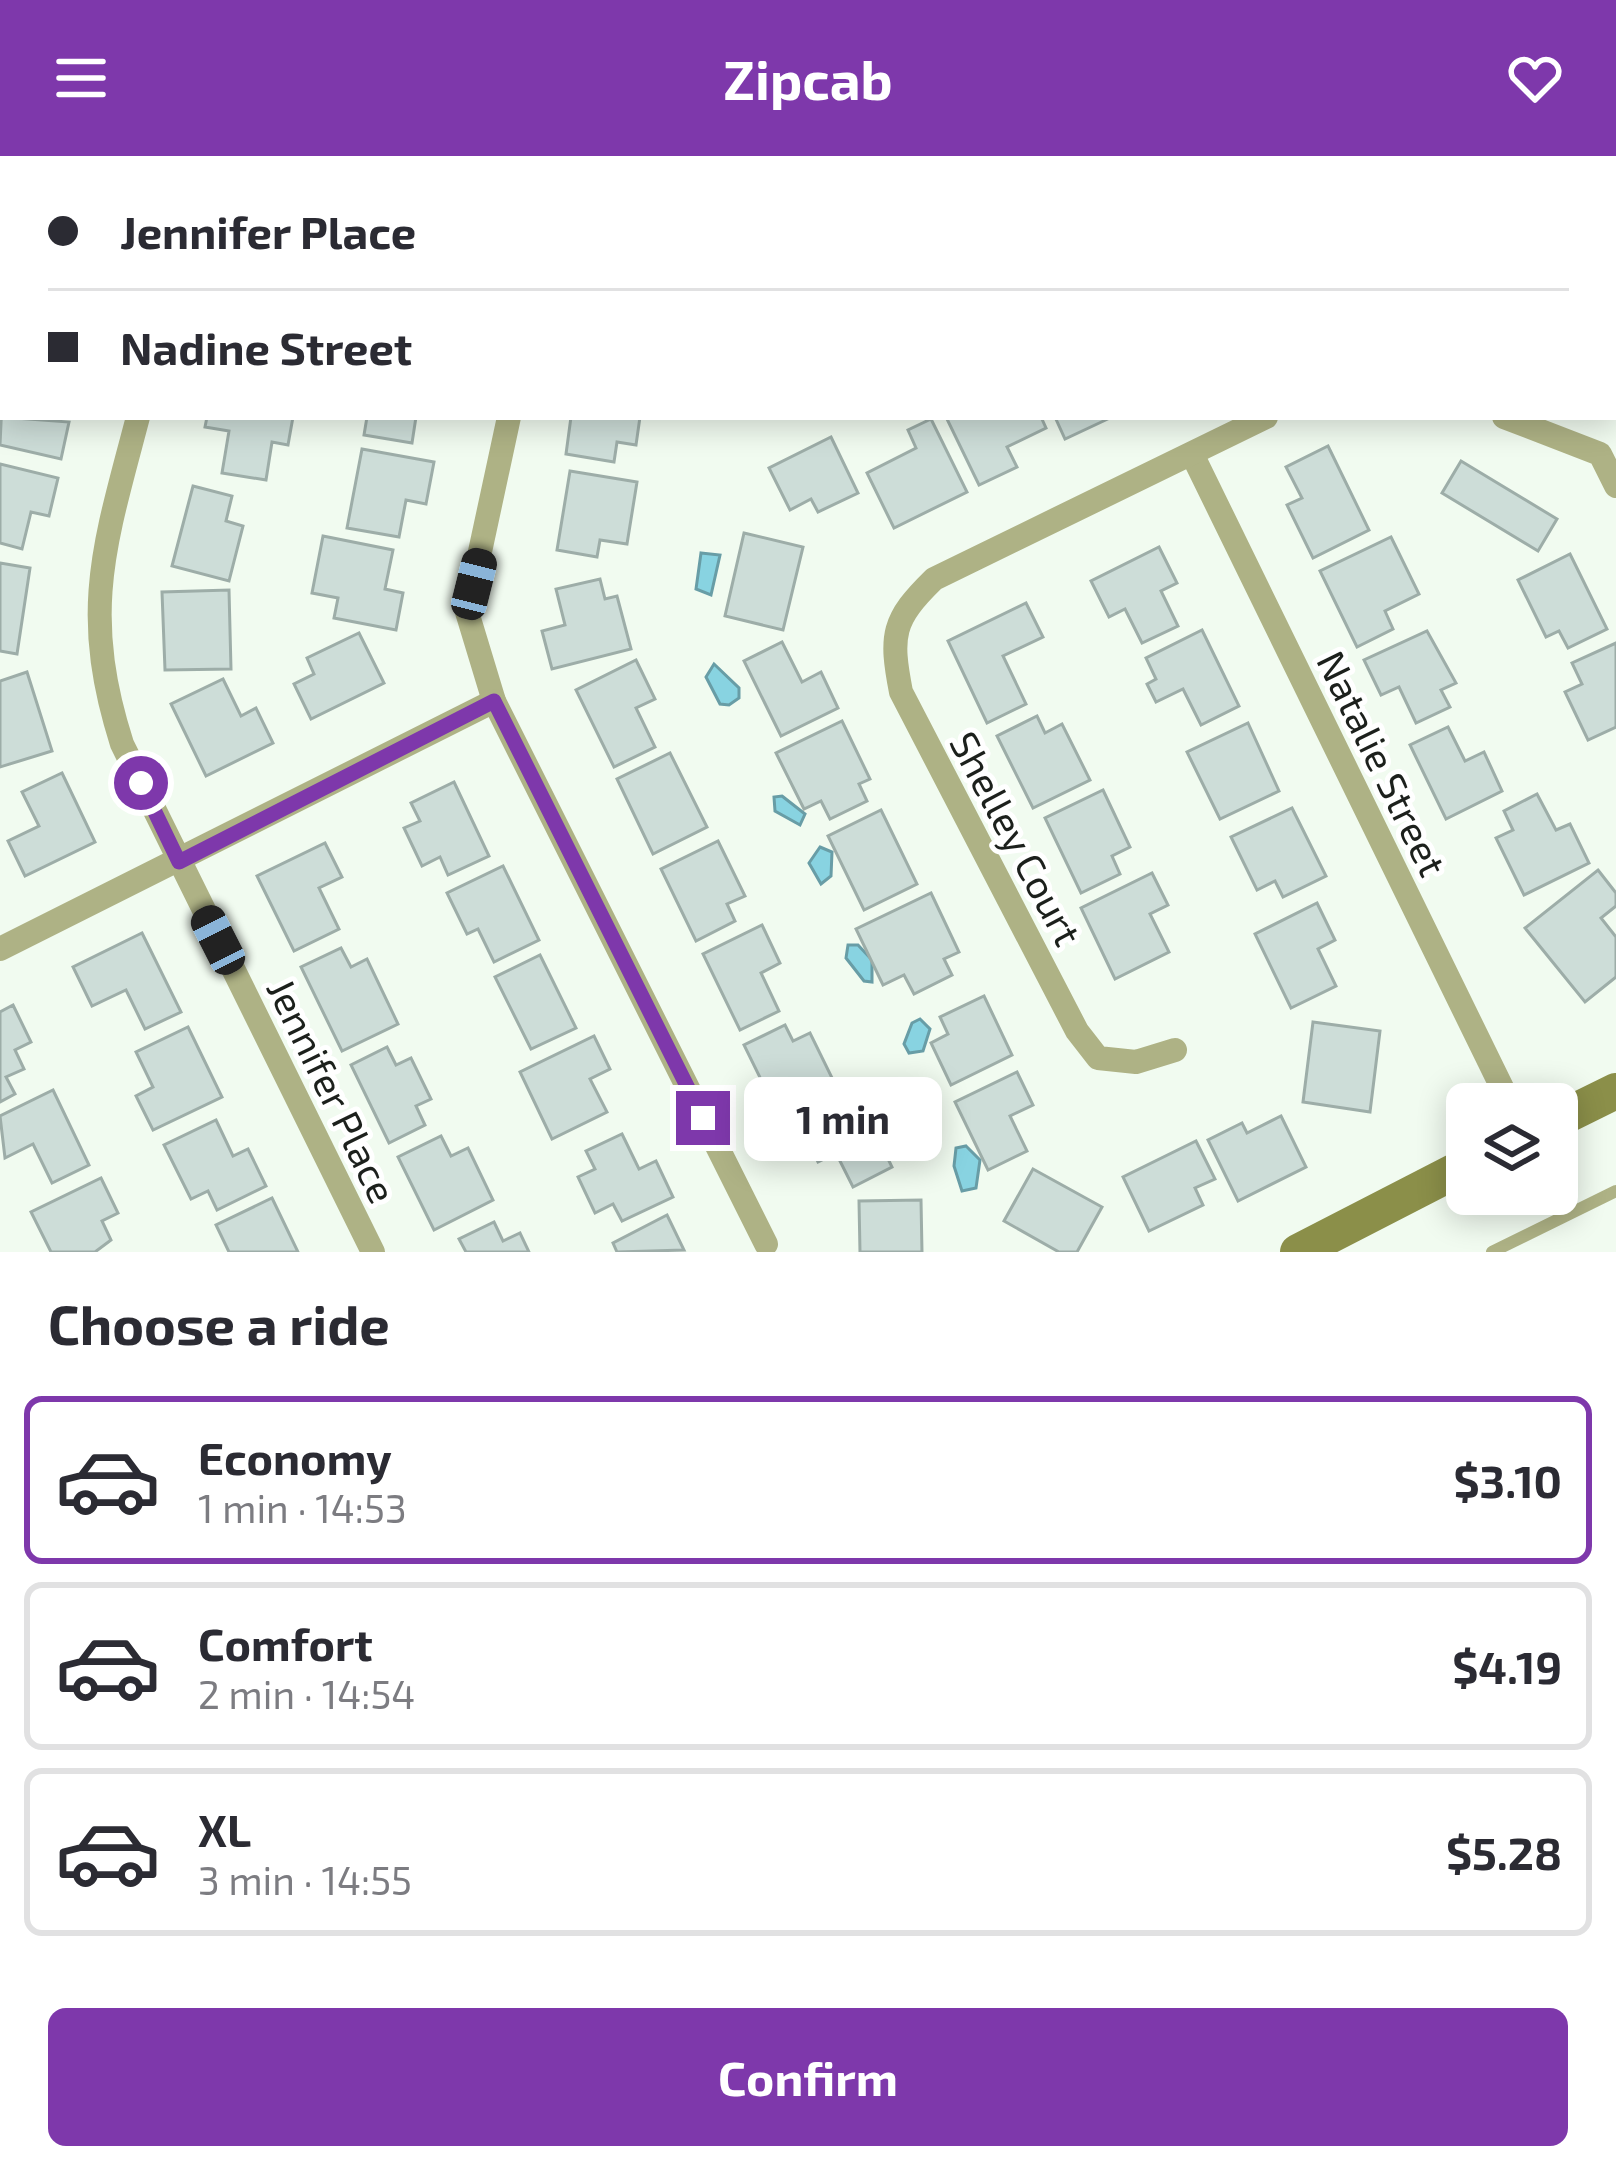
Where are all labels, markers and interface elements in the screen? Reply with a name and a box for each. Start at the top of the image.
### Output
icon: menu [48,45,114,111]
icon: heart [1502,45,1568,111]
text: Zipcab [723,46,893,111]
text: Jennifer Place [120,204,416,258]
text: Nadine Street [120,320,412,374]
car [448,545,500,623]
street label: Natalie Street [1308,643,1458,883]
street label: Shelley Court [941,723,1093,953]
route start [114,756,168,810]
car [186,900,250,980]
street label: Jennifer Place [258,970,408,1210]
callout: 1 min [745,1076,943,1160]
map controls [1446,1083,1578,1215]
button: layers [1446,1083,1578,1215]
route end [676,1091,730,1145]
text: 1 min [796,1095,890,1142]
text: Choose a ride [48,1291,390,1356]
icon: car [54,1426,162,1534]
text: Economy [198,1430,392,1484]
text: $3.10 [1454,1453,1562,1507]
text: 1 min · 14:53 [198,1484,407,1531]
icon: car [54,1612,162,1720]
text: Comfort [198,1616,373,1670]
text: $4.19 [1452,1639,1562,1693]
text: 2 min · 14:54 [198,1670,415,1717]
icon: car [54,1798,162,1906]
text: XL [198,1802,251,1856]
text: $5.28 [1446,1825,1562,1879]
text: 3 min · 14:55 [198,1856,412,1903]
button: Confirm [48,2008,1568,2146]

